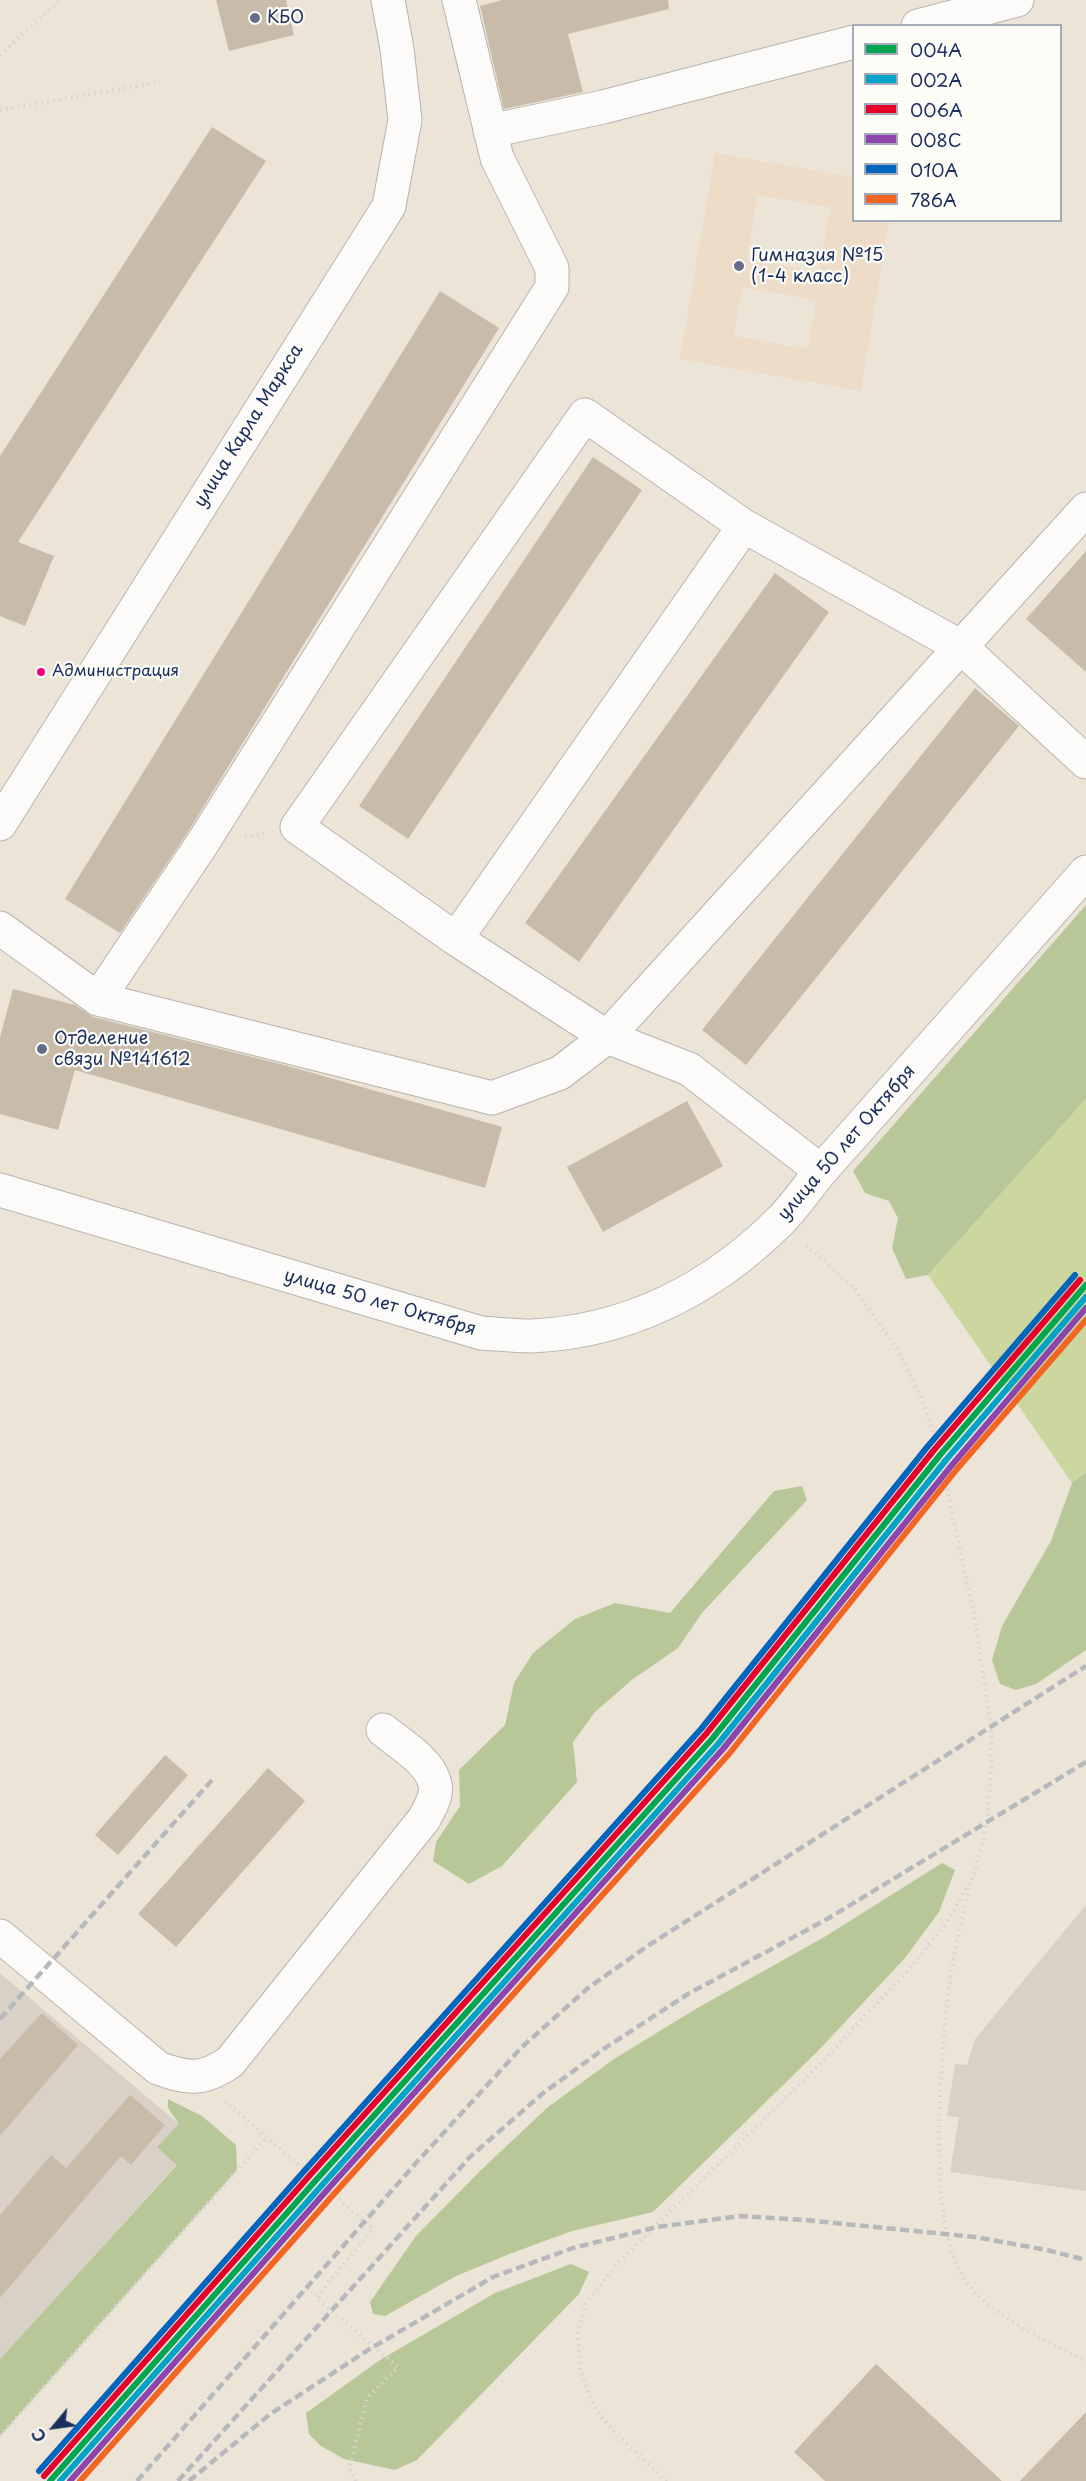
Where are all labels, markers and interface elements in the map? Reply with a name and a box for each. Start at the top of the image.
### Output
place label: КБО [267,7,304,29]
marker: КБО [248,11,262,25]
legend [852,24,1062,222]
text: 004А [910,36,962,63]
text: 002А [910,66,962,93]
text: 006А [910,96,963,123]
text: 008С [910,126,962,153]
text: 010А [910,156,958,183]
text: 786А [910,186,957,213]
place label: Гимназия №15 (1-4 класс) [751,245,883,288]
marker: Гимназия №15 (1-4 класс) [732,259,746,273]
street label: улица Карла Маркса [190,340,308,512]
place label: Администрация [52,662,179,682]
marker: Администрация [35,666,47,678]
place label: Отделение связи №141612 [54,1028,191,1070]
marker: Отделение связи №141612 [35,1042,49,1056]
street label: улица 50 лет Октября [774,1061,920,1225]
street label: улица 50 лет Октября [282,1265,478,1341]
north arrow [24,2397,84,2457]
text: С [25,2425,52,2447]

